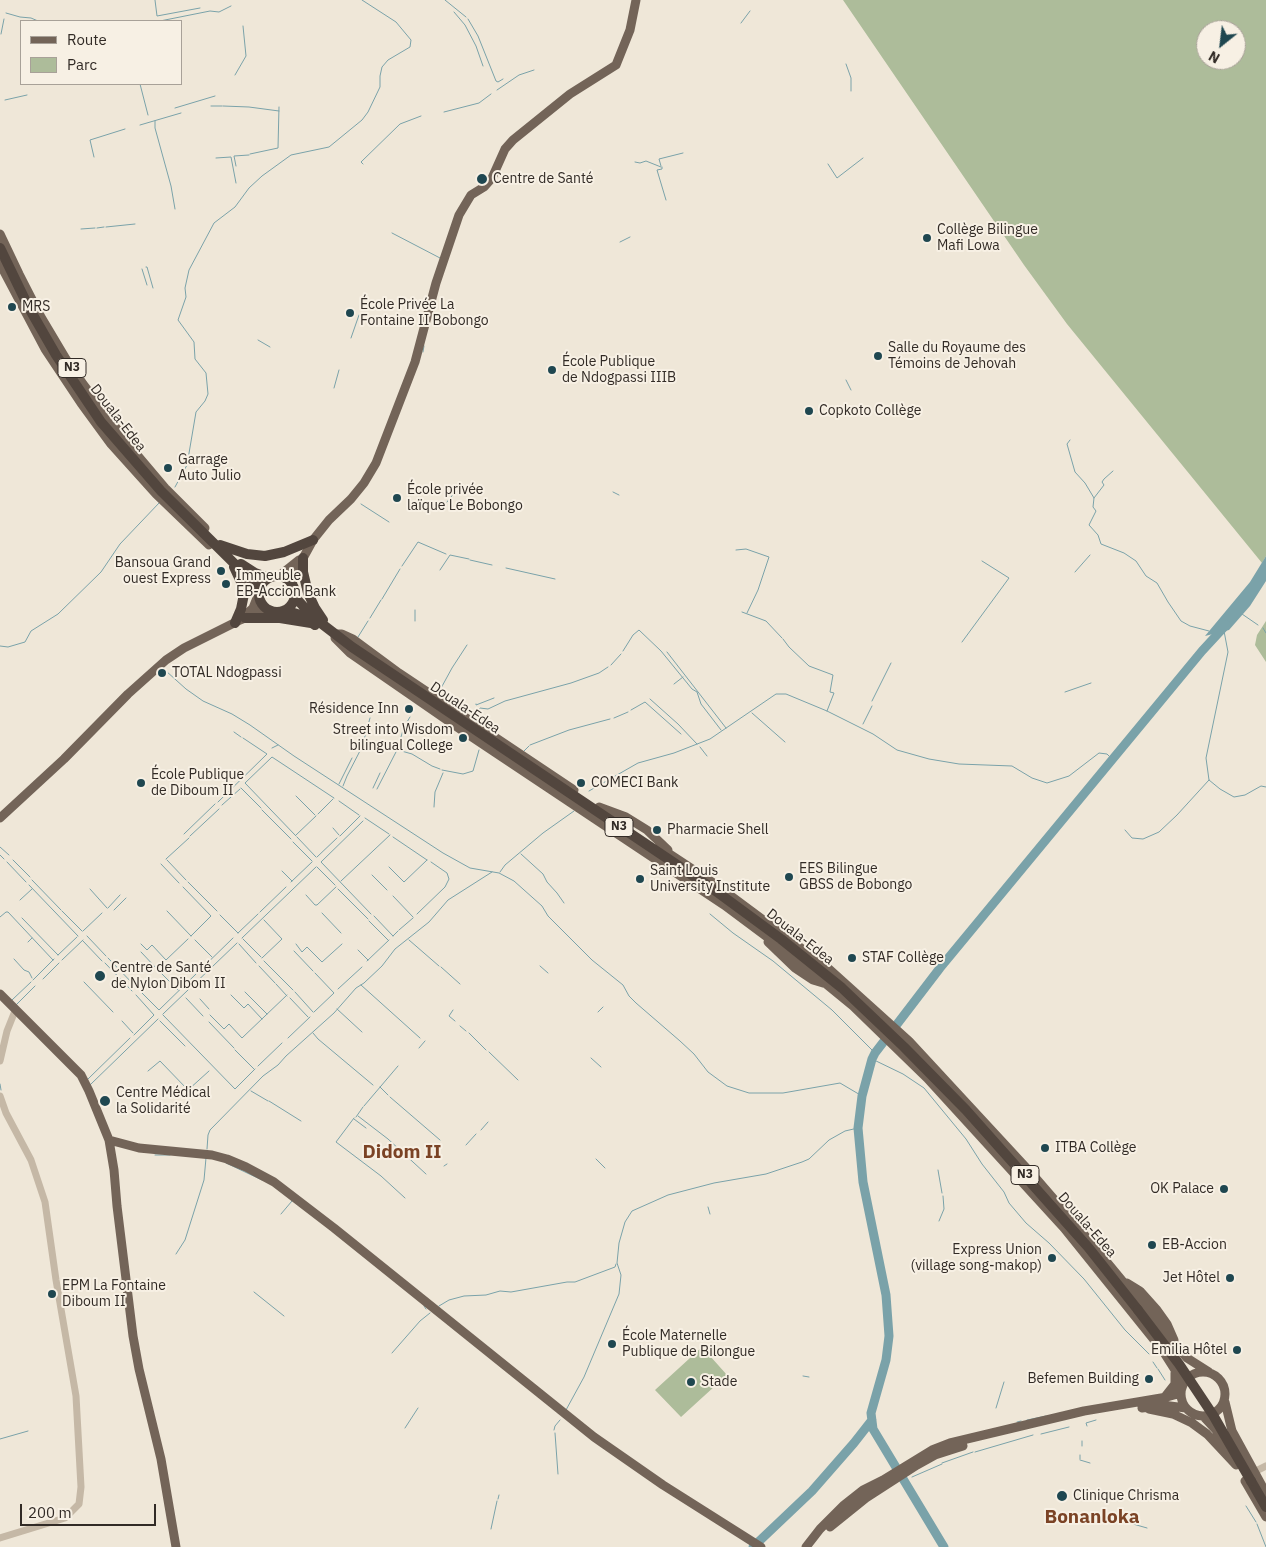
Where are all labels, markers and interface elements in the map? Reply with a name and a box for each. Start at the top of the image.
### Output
legend [20,20,182,85]
north arrow [1196,20,1246,70]
text: Route [67,30,107,49]
text: N [1205,47,1223,68]
text: Parc [67,55,97,74]
place label: Centre de Santé [493,171,594,187]
marker: Centre de Santé [475,172,489,186]
place label: Collège Bilingue Mafi Lowa [937,222,1038,254]
marker: Collège Bilingue Mafi Lowa [921,232,933,244]
place label: École Privée La Fontaine II Bobongo [360,297,489,330]
place label: MRS [22,299,50,315]
marker: MRS [6,301,18,313]
marker: École Privée La Fontaine II Bobongo [344,307,356,319]
place label: Salle du Royaume des Témoins de Jehovah [888,340,1026,372]
marker: Salle du Royaume des Témoins de Jehovah [872,350,884,362]
place label: École Publique de Ndogpassi IIIB [562,354,676,387]
road number: N3 [58,358,86,378]
marker: École Publique de Ndogpassi IIIB [546,364,558,376]
street label: Douala-Edea [87,381,149,455]
place label: Copkoto Collège [819,403,921,419]
marker: Copkoto Collège [803,405,815,417]
place label: Garrage Auto Julio [178,452,241,484]
marker: Garrage Auto Julio [162,462,174,474]
place label: École privée laïque Le Bobongo [407,482,523,514]
marker: École privée laïque Le Bobongo [391,492,403,504]
place label: Bansoua Grand ouest Express [115,555,211,588]
marker: Bansoua Grand ouest Express [215,565,227,577]
place label: Immeuble EB-Accion Bank [236,568,336,600]
marker: Immeuble EB-Accion Bank [220,578,232,590]
place label: TOTAL Ndogpassi [172,665,282,681]
marker: TOTAL Ndogpassi [156,667,168,679]
street label: Douala-Edea [427,678,503,738]
place label: Résidence Inn [309,701,399,717]
marker: Résidence Inn [403,703,415,715]
place label: Street into Wisdom bilingual College [333,722,453,754]
marker: Street into Wisdom bilingual College [457,732,469,744]
place label: École Publique de Diboum II [151,767,244,800]
place label: COMECI Bank [591,775,678,791]
marker: École Publique de Diboum II [135,777,147,789]
marker: COMECI Bank [575,777,587,789]
road number: N3 [605,818,633,836]
place label: Pharmacie Shell [667,822,769,838]
marker: Pharmacie Shell [651,824,663,836]
place label: EES Bilingue GBSS de Bobongo [799,861,912,894]
place label: Saint Louis University Institute [650,863,770,896]
marker: EES Bilingue GBSS de Bobongo [783,871,795,883]
marker: Saint Louis University Institute [634,873,646,885]
street label: Douala-Edea [763,906,837,968]
place label: STAF Collège [862,950,944,966]
marker: STAF Collège [846,952,858,964]
place label: Centre de Santé de Nylon Dibom II [111,960,225,992]
marker: Centre de Santé de Nylon Dibom II [93,969,107,983]
place label: Centre Médical la Solidarité [116,1085,210,1118]
marker: Centre Médical la Solidarité [98,1094,112,1108]
place label: ITBA Collège [1055,1140,1137,1156]
district label: Didom II [363,1142,441,1164]
marker: ITBA Collège [1039,1142,1051,1154]
road number: N3 [1011,1166,1039,1184]
place label: OK Palace [1150,1181,1214,1197]
marker: OK Palace [1218,1183,1230,1195]
street label: Douala-Edea [1054,1189,1120,1261]
place label: EB-Accion [1162,1237,1227,1253]
marker: EB-Accion [1146,1239,1158,1251]
place label: Express Union (village song-makop) [911,1242,1042,1274]
marker: Express Union (village song-makop) [1046,1252,1058,1264]
place label: Jet Hôtel [1163,1270,1220,1286]
marker: Jet Hôtel [1224,1272,1236,1284]
place label: EPM La Fontaine Diboum II [62,1278,166,1310]
marker: EPM La Fontaine Diboum II [46,1288,58,1300]
place label: École Maternelle Publique de Bilongue [622,1328,755,1360]
marker: École Maternelle Publique de Bilongue [606,1338,618,1350]
place label: Emilia Hôtel [1151,1342,1227,1358]
marker: Emilia Hôtel [1231,1344,1243,1356]
place label: Befemen Building [1027,1371,1139,1387]
marker: Befemen Building [1143,1373,1155,1385]
place label: Stade [701,1374,737,1390]
marker: Stade [685,1376,697,1388]
place label: Clinique Chrisma [1073,1488,1179,1504]
marker: Clinique Chrisma [1055,1489,1069,1503]
scale bar [22,1494,159,1526]
text: 200 m [28,1503,72,1522]
district label: Bonanloka [1044,1507,1140,1529]

